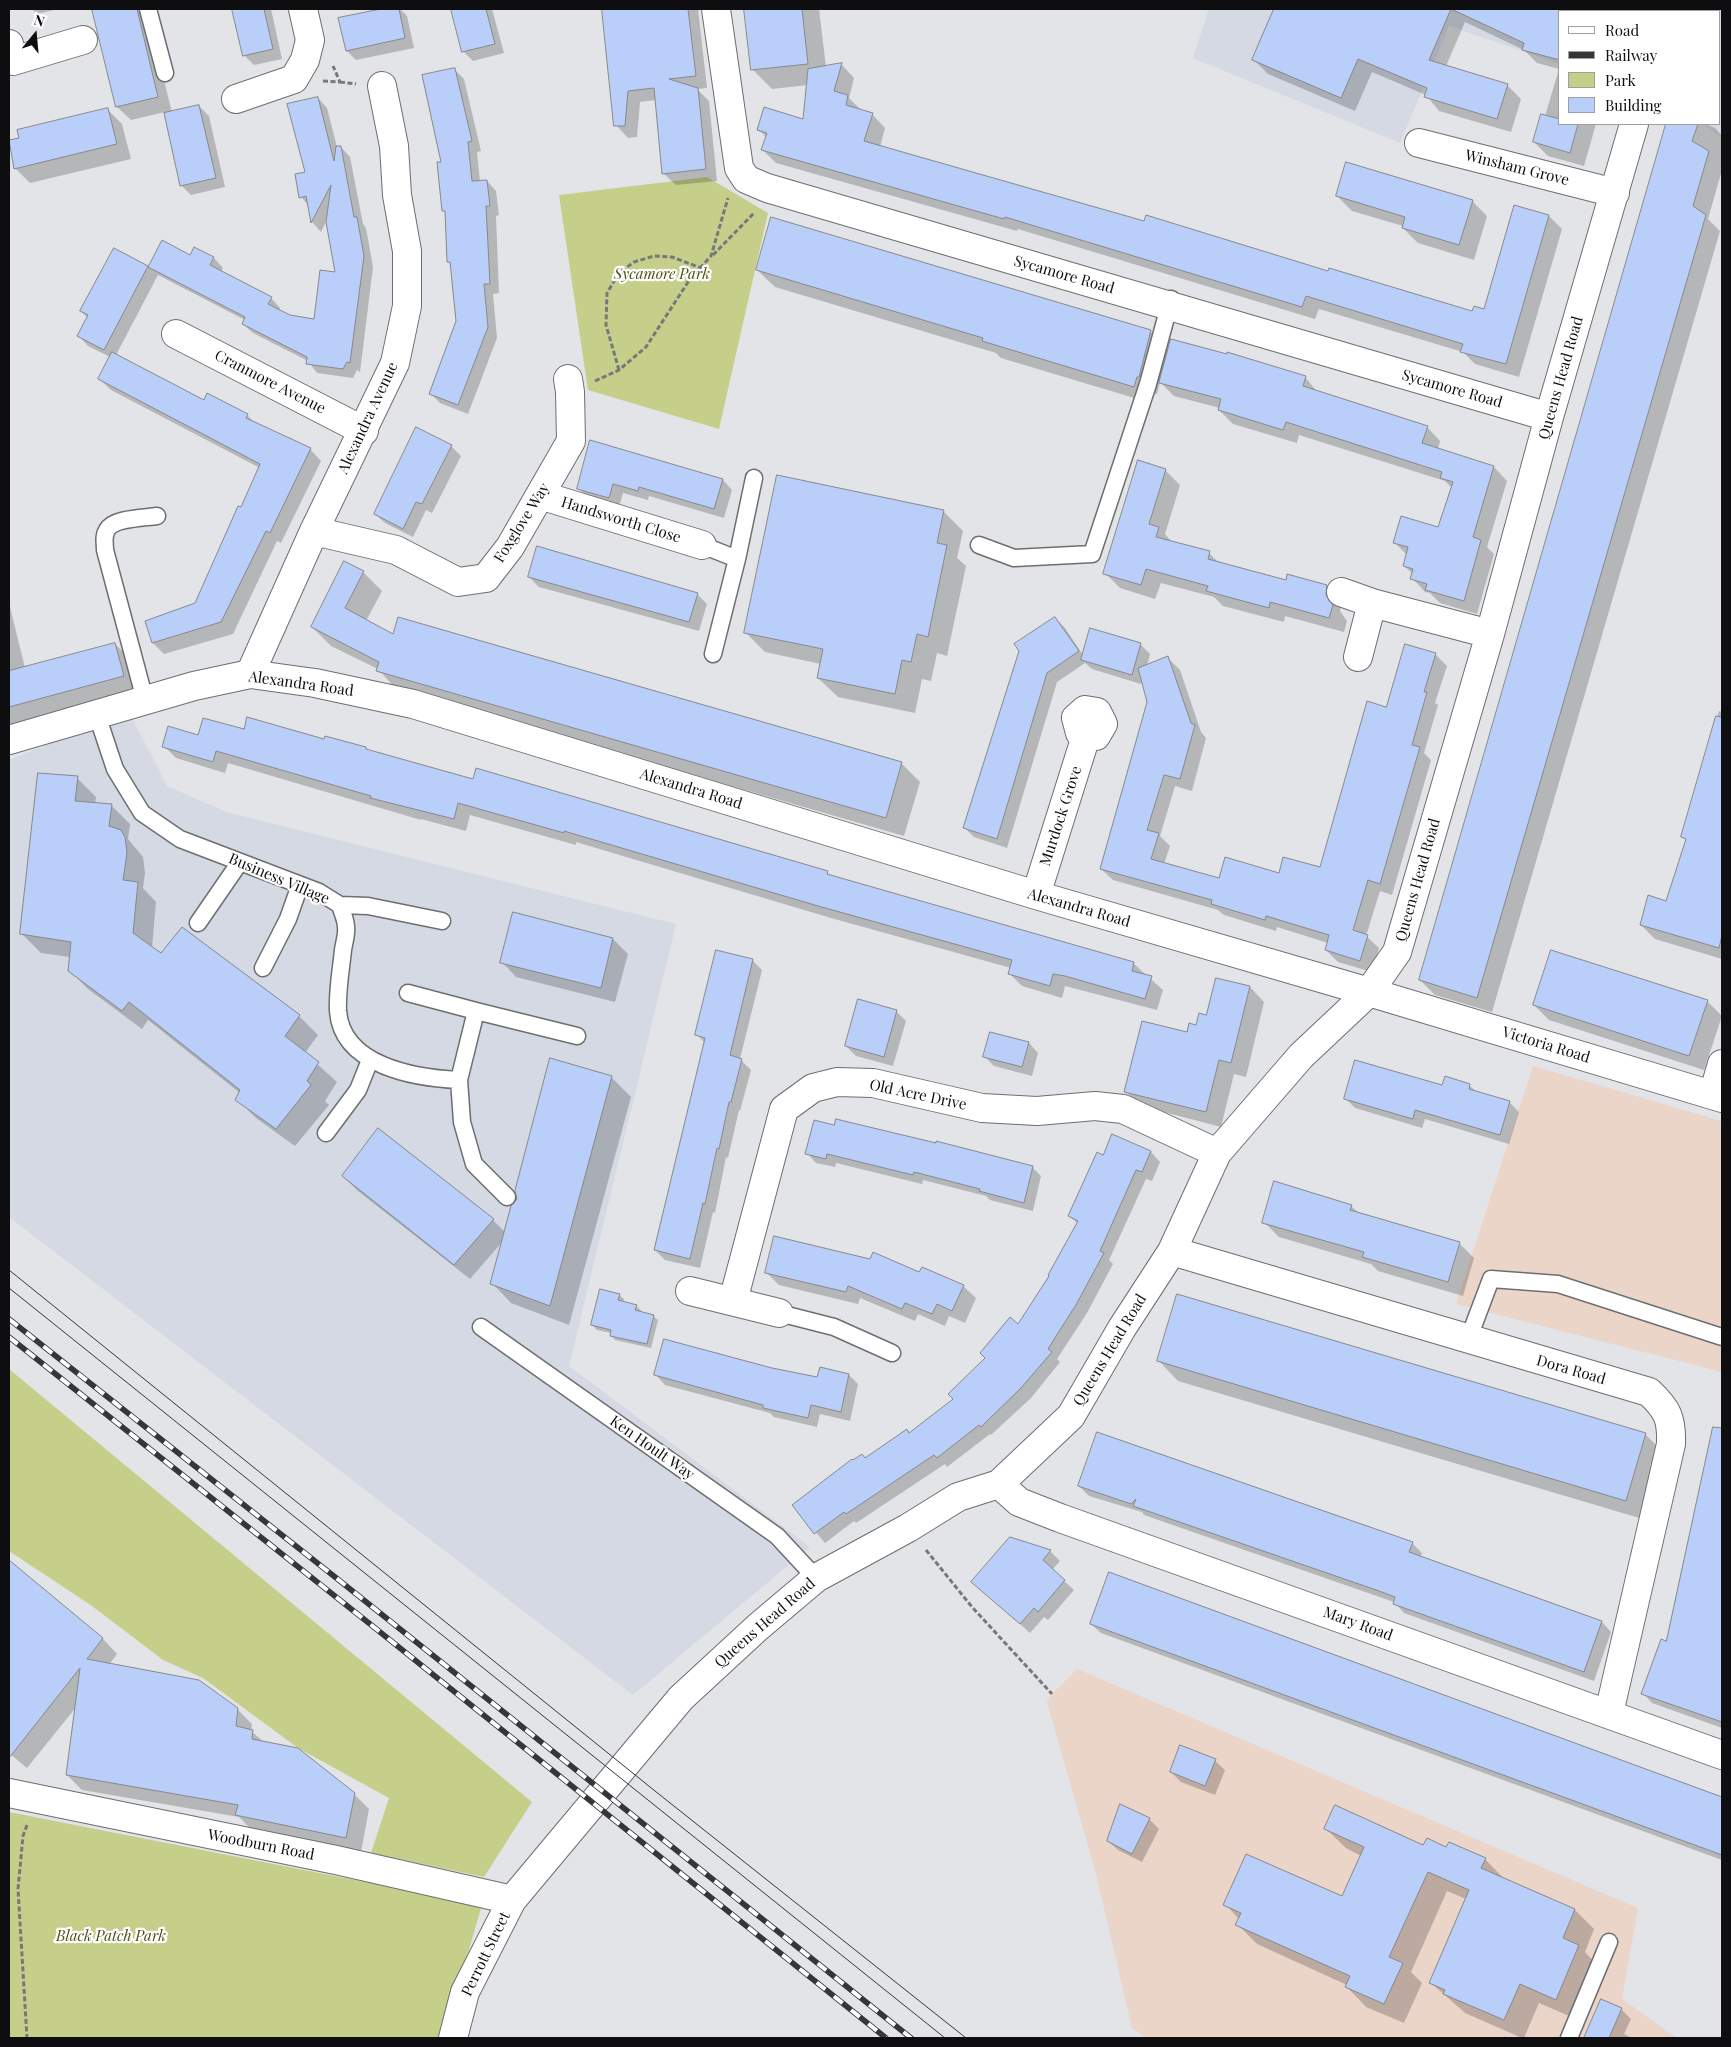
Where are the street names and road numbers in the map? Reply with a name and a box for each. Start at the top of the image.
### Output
street label: Winsham Grove [1463,146,1571,190]
street label: Sycamore Road [1012,252,1116,298]
street label: Queens Head Road [1535,314,1587,442]
street label: Cranmore Avenue [211,346,329,418]
street label: Alexandra Avenue [334,359,402,477]
street label: Sycamore Road [1400,366,1504,412]
street label: Foxglove Way [490,480,554,566]
street label: Handsworth Close [559,493,683,547]
street label: Alexandra Road [247,668,355,700]
street label: Murdock Grove [1036,764,1086,868]
street label: Alexandra Road [638,765,744,813]
street label: Queens Head Road [1392,816,1444,944]
street label: Business Village [226,850,332,908]
street label: Alexandra Road [1026,885,1132,931]
street label: Victoria Road [1500,1023,1592,1067]
street label: Old Acre Drive [868,1076,968,1114]
street label: Queens Head Road [1070,1291,1150,1409]
street label: Dora Road [1534,1352,1608,1388]
street label: Ken Hoult Way [606,1412,698,1484]
street label: Queens Head Road [711,1575,819,1671]
street label: Mary Road [1321,1603,1395,1645]
street label: Woodburn Road [206,1826,316,1864]
street label: Perrott Street [458,1909,514,1999]

